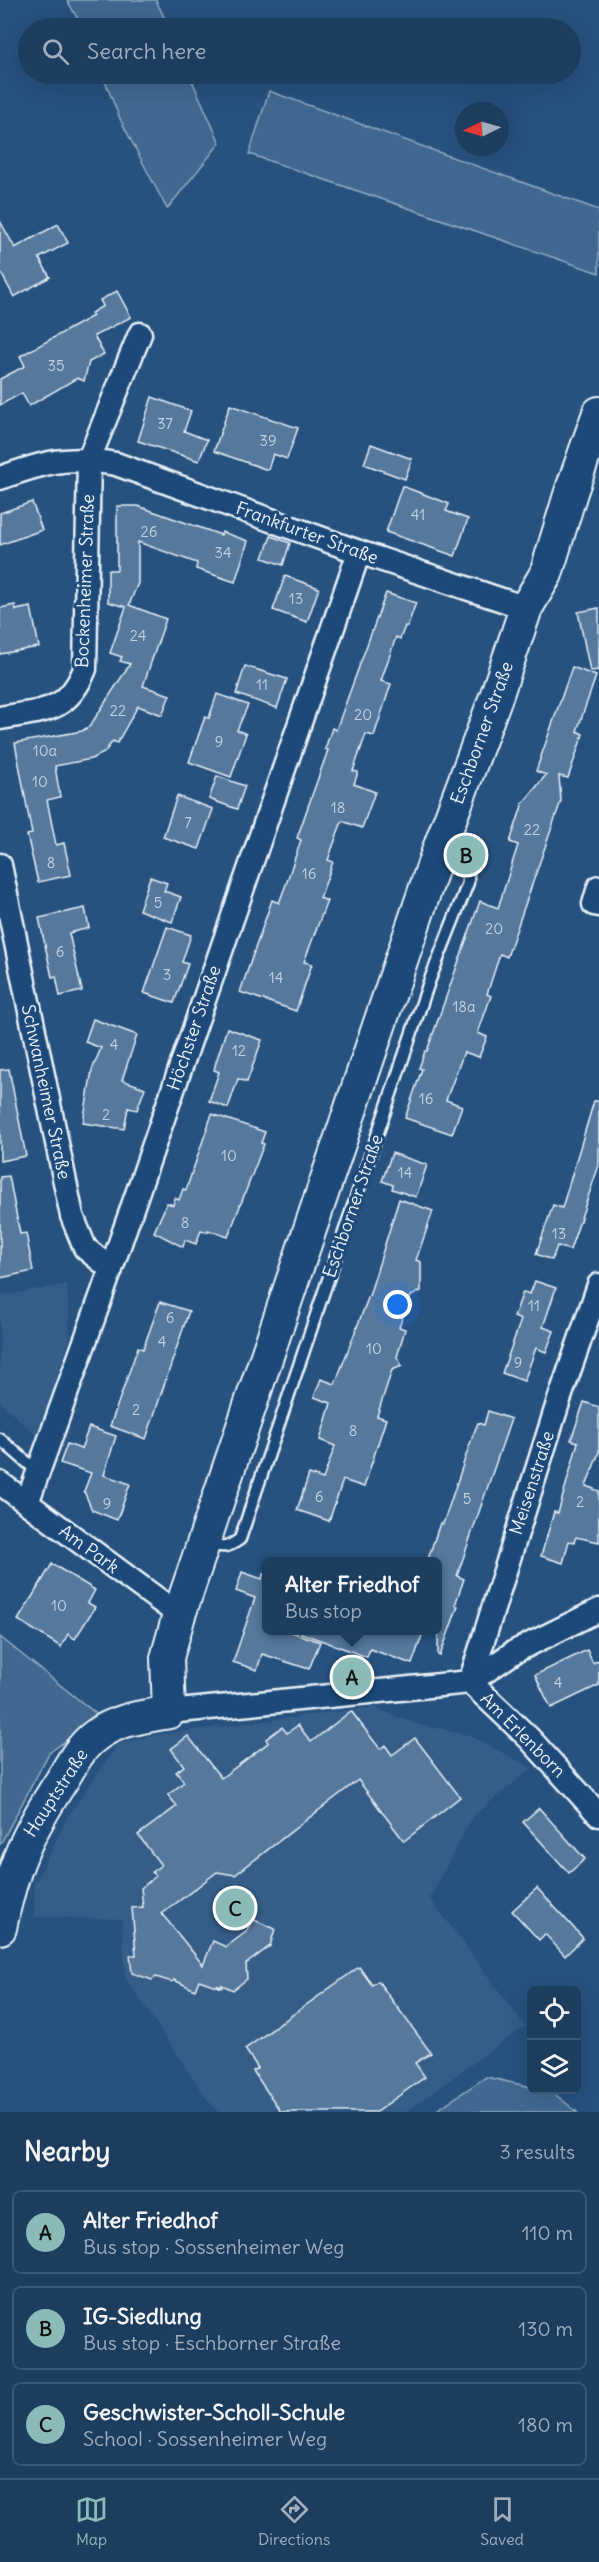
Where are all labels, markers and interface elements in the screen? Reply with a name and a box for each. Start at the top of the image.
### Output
search box [18,18,581,84]
icon: search [39,35,72,68]
text: Search here [87,37,206,65]
north arrow [455,102,509,156]
house number: 35 [47,356,65,375]
house number: 37 [157,414,173,433]
house number: 39 [259,431,277,450]
street label: Bockenheimer Straße [70,494,99,668]
street label: Frankfurter Straße [233,496,382,569]
house number: 41 [411,505,425,524]
house number: 26 [141,522,157,541]
house number: 34 [214,543,232,562]
house number: 13 [289,589,303,608]
house number: 24 [130,626,147,645]
street label: Eschborner Straße [445,658,518,807]
house number: 11 [256,675,268,694]
house number: 22 [110,701,126,720]
house number: 20 [354,705,372,724]
house number: 9 [215,732,223,751]
house number: 10a [33,741,58,760]
house number: 10 [32,772,48,791]
house number: 18 [331,798,345,817]
house number: 7 [184,813,192,832]
house number: 22 [524,820,540,839]
pin: B [446,832,486,878]
house number: 8 [47,853,55,872]
house number: 16 [302,864,316,883]
house number: 5 [154,893,162,912]
house number: 20 [485,919,503,938]
house number: 6 [56,942,64,961]
street label: Höchster Straße [161,962,226,1093]
house number: 3 [163,965,171,984]
house number: 14 [269,968,284,987]
house number: 18a [452,997,476,1016]
street label: Schwanheimer Straße [17,1002,76,1181]
house number: 4 [110,1035,119,1054]
house number: 12 [232,1041,246,1060]
house number: 16 [419,1089,433,1108]
house number: 2 [102,1105,110,1124]
street label: Eschborner Straße [317,1131,388,1281]
house number: 10 [221,1146,237,1165]
house number: 14 [398,1163,413,1182]
house number: 8 [181,1213,189,1232]
house number: 13 [552,1224,566,1243]
your location [383,1290,412,1319]
house number: 11 [528,1296,540,1315]
house number: 6 [166,1308,174,1327]
house number: 4 [158,1332,167,1351]
house number: 10 [366,1339,382,1358]
house number: 9 [514,1353,522,1372]
house number: 2 [132,1400,140,1419]
house number: 8 [349,1421,357,1440]
street label: Meisenstraße [504,1428,559,1538]
house number: 6 [315,1487,323,1506]
house number: 5 [463,1489,471,1508]
house number: 2 [576,1492,584,1511]
house number: 9 [103,1494,111,1513]
street label: Am Park [55,1519,124,1578]
popup [262,1557,442,1635]
text: Alter Friedhof [285,1570,419,1598]
house number: 10 [51,1596,67,1615]
text: Bus stop [285,1598,362,1623]
pin: A [332,1654,372,1700]
house number: 4 [554,1673,563,1692]
street label: Am Erlenborn [476,1687,571,1782]
street label: Hauptstraße [18,1744,93,1841]
pin: C [216,1886,254,1930]
map controls [527,1986,581,2094]
button: locate [527,1986,581,2040]
button: layers [527,2040,581,2094]
text: Nearby [24,2135,110,2168]
text: 3 results [499,2139,575,2164]
text: Alter Friedhof [83,2206,218,2234]
text: A [39,2220,52,2245]
text: 110 m [522,2220,573,2245]
text: Bus stop · Sossenheimer Weg [83,2234,344,2259]
text: IG-Siedlung [83,2302,202,2330]
text: B [39,2316,52,2341]
text: 130 m [518,2316,573,2341]
text: Bus stop · Eschborner Straße [83,2330,341,2355]
text: Geschwister-Scholl-Schule [83,2398,345,2426]
text: C [39,2412,52,2437]
text: 180 m [518,2412,573,2437]
text: School · Sossenheimer Weg [83,2426,327,2451]
tab: Map [75,2493,108,2549]
tab: Directions [258,2493,330,2549]
tab: Saved [480,2493,524,2549]

